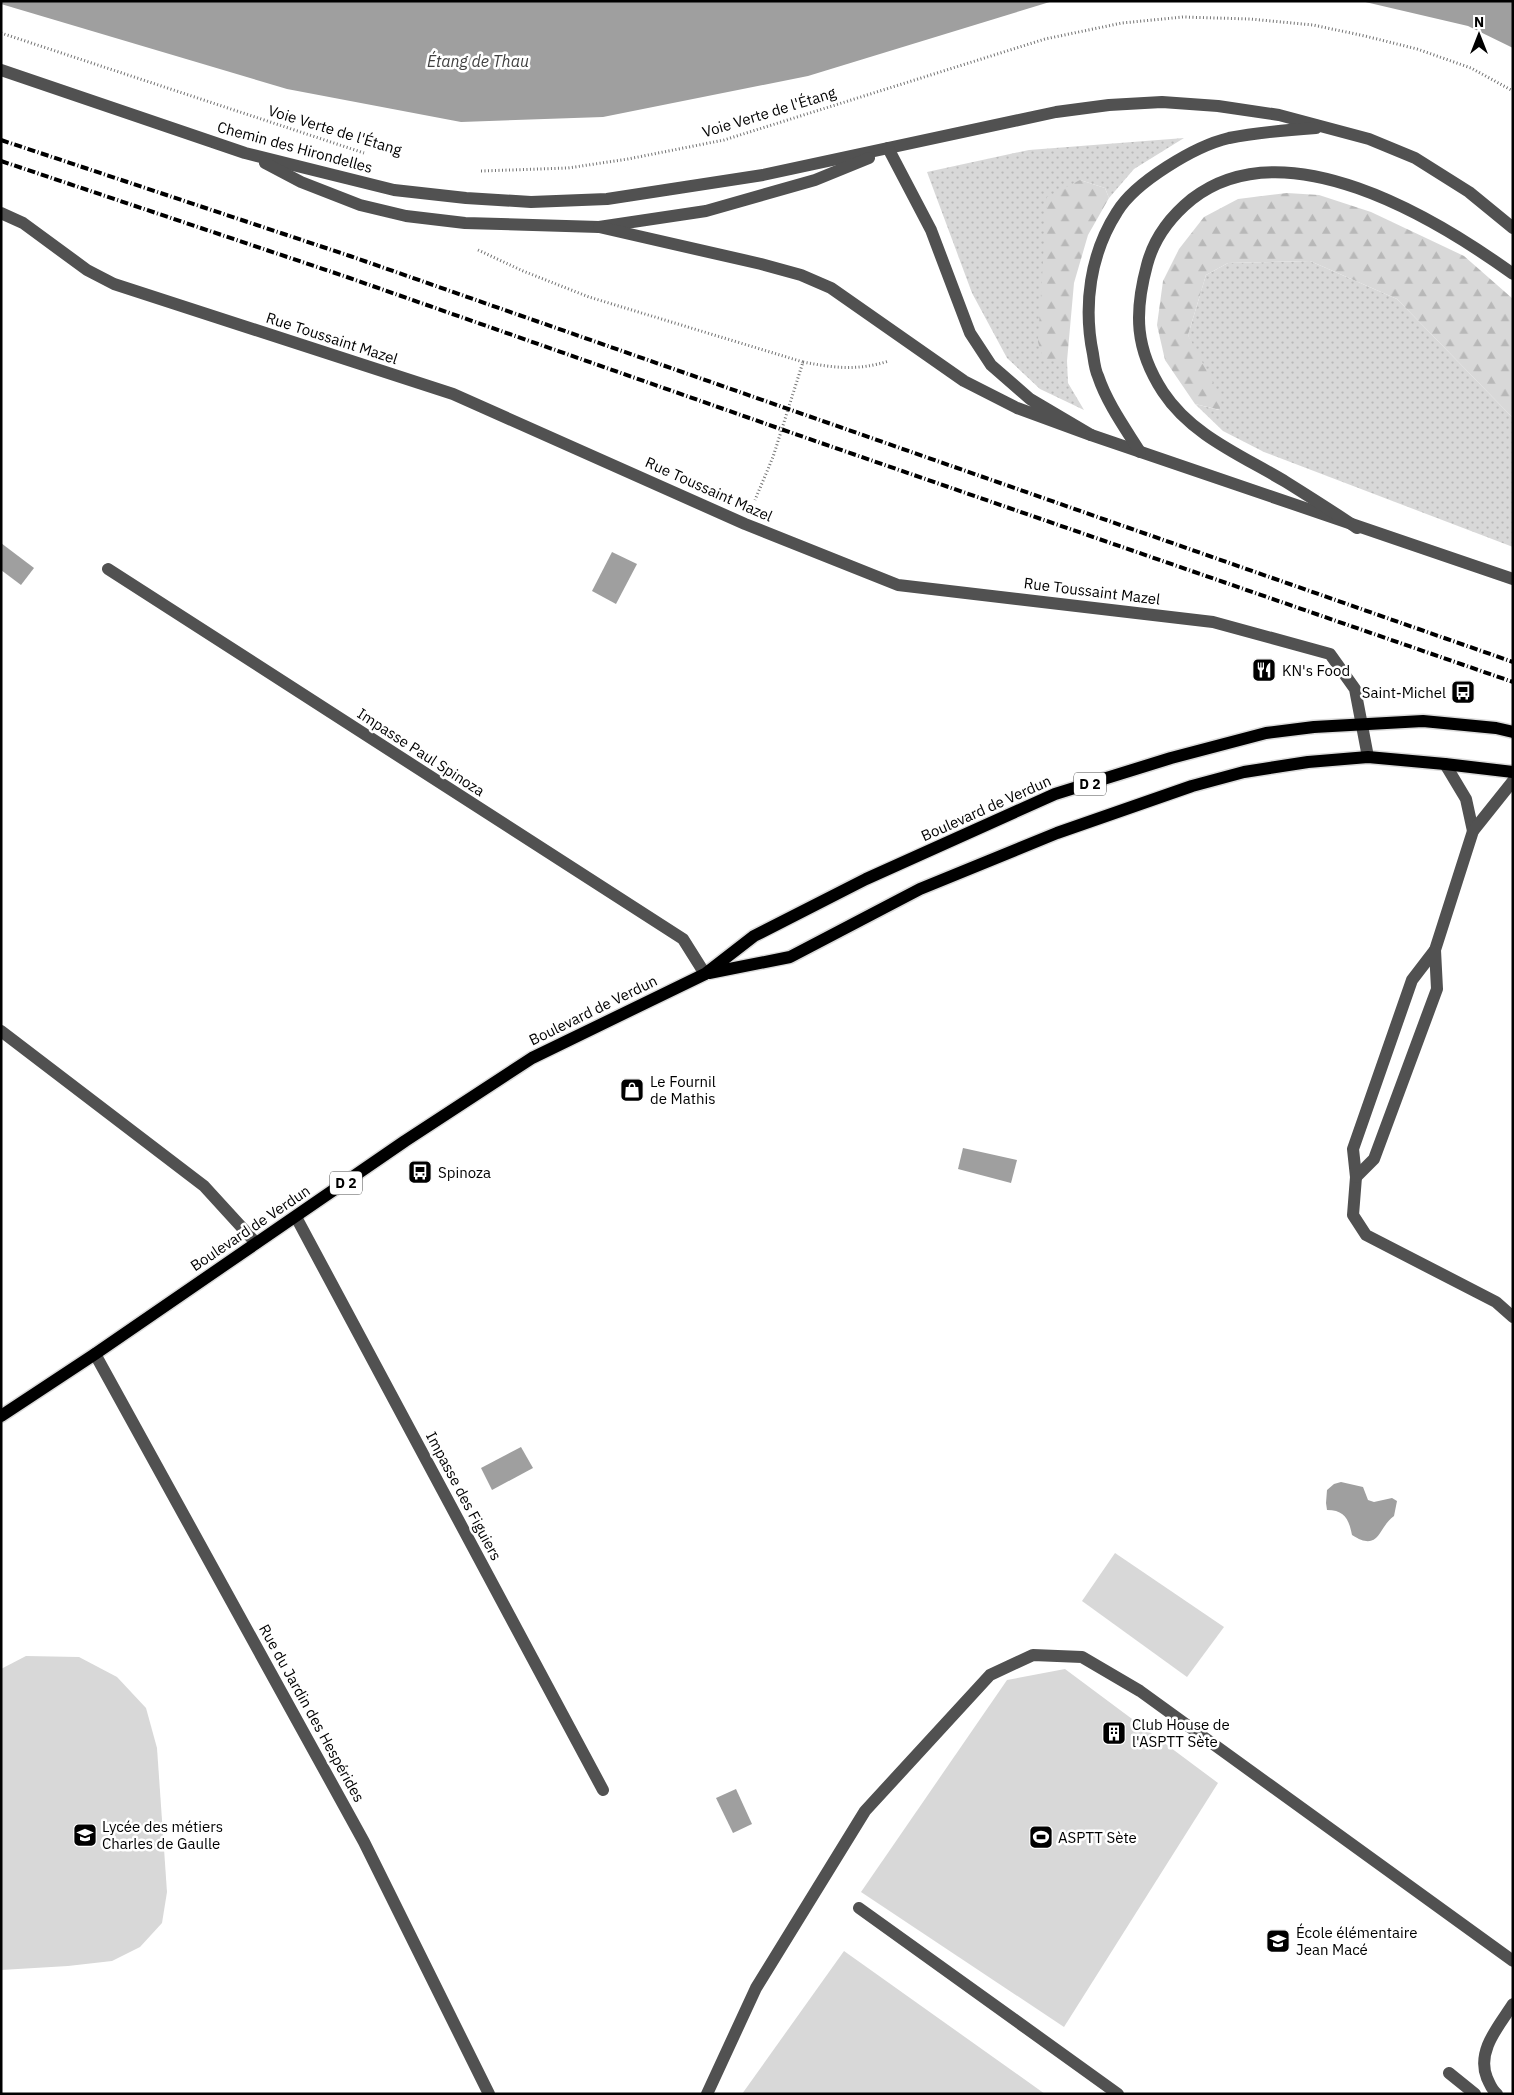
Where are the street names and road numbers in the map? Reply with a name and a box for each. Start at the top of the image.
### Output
street label: Voie Verte de l'Étang [700,83,838,141]
street label: Voie Verte de l'Étang [266,101,404,159]
street label: Chemin des Hirondelles [215,117,375,177]
street label: Rue Toussaint Mazel [264,308,400,368]
street label: Rue Toussaint Mazel [642,452,776,526]
street label: Rue Toussaint Mazel [1023,573,1161,609]
street label: Impasse Paul Spinoza [354,704,488,800]
street label: Boulevard de Verdun [918,771,1054,845]
road number: D 2 [1074,772,1106,796]
street label: Boulevard de Verdun [526,971,660,1049]
road number: D 2 [330,1172,362,1194]
street label: Boulevard de Verdun [186,1181,314,1275]
street label: Impasse des Figuiers [422,1428,506,1564]
street label: Rue du Jardin des Hespérides [255,1621,369,1805]

